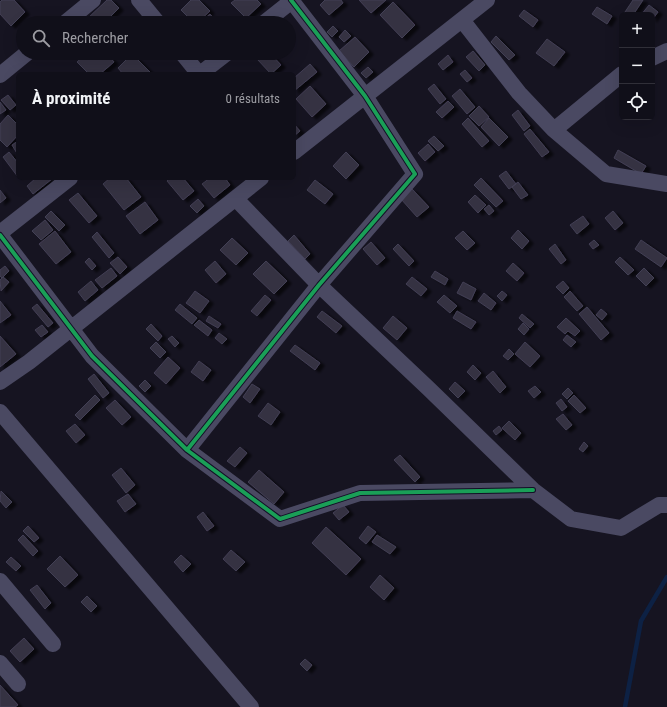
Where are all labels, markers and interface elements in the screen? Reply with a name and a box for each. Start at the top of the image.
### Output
map controls [619,12,655,120]
button: + [619,12,655,48]
search box [16,16,296,60]
icon: search [30,27,52,49]
text: Rechercher [62,29,128,47]
button: − [619,48,655,84]
button: locate [619,84,655,120]
text: À proximité [32,88,110,108]
text: 0 résultats [226,91,280,106]

